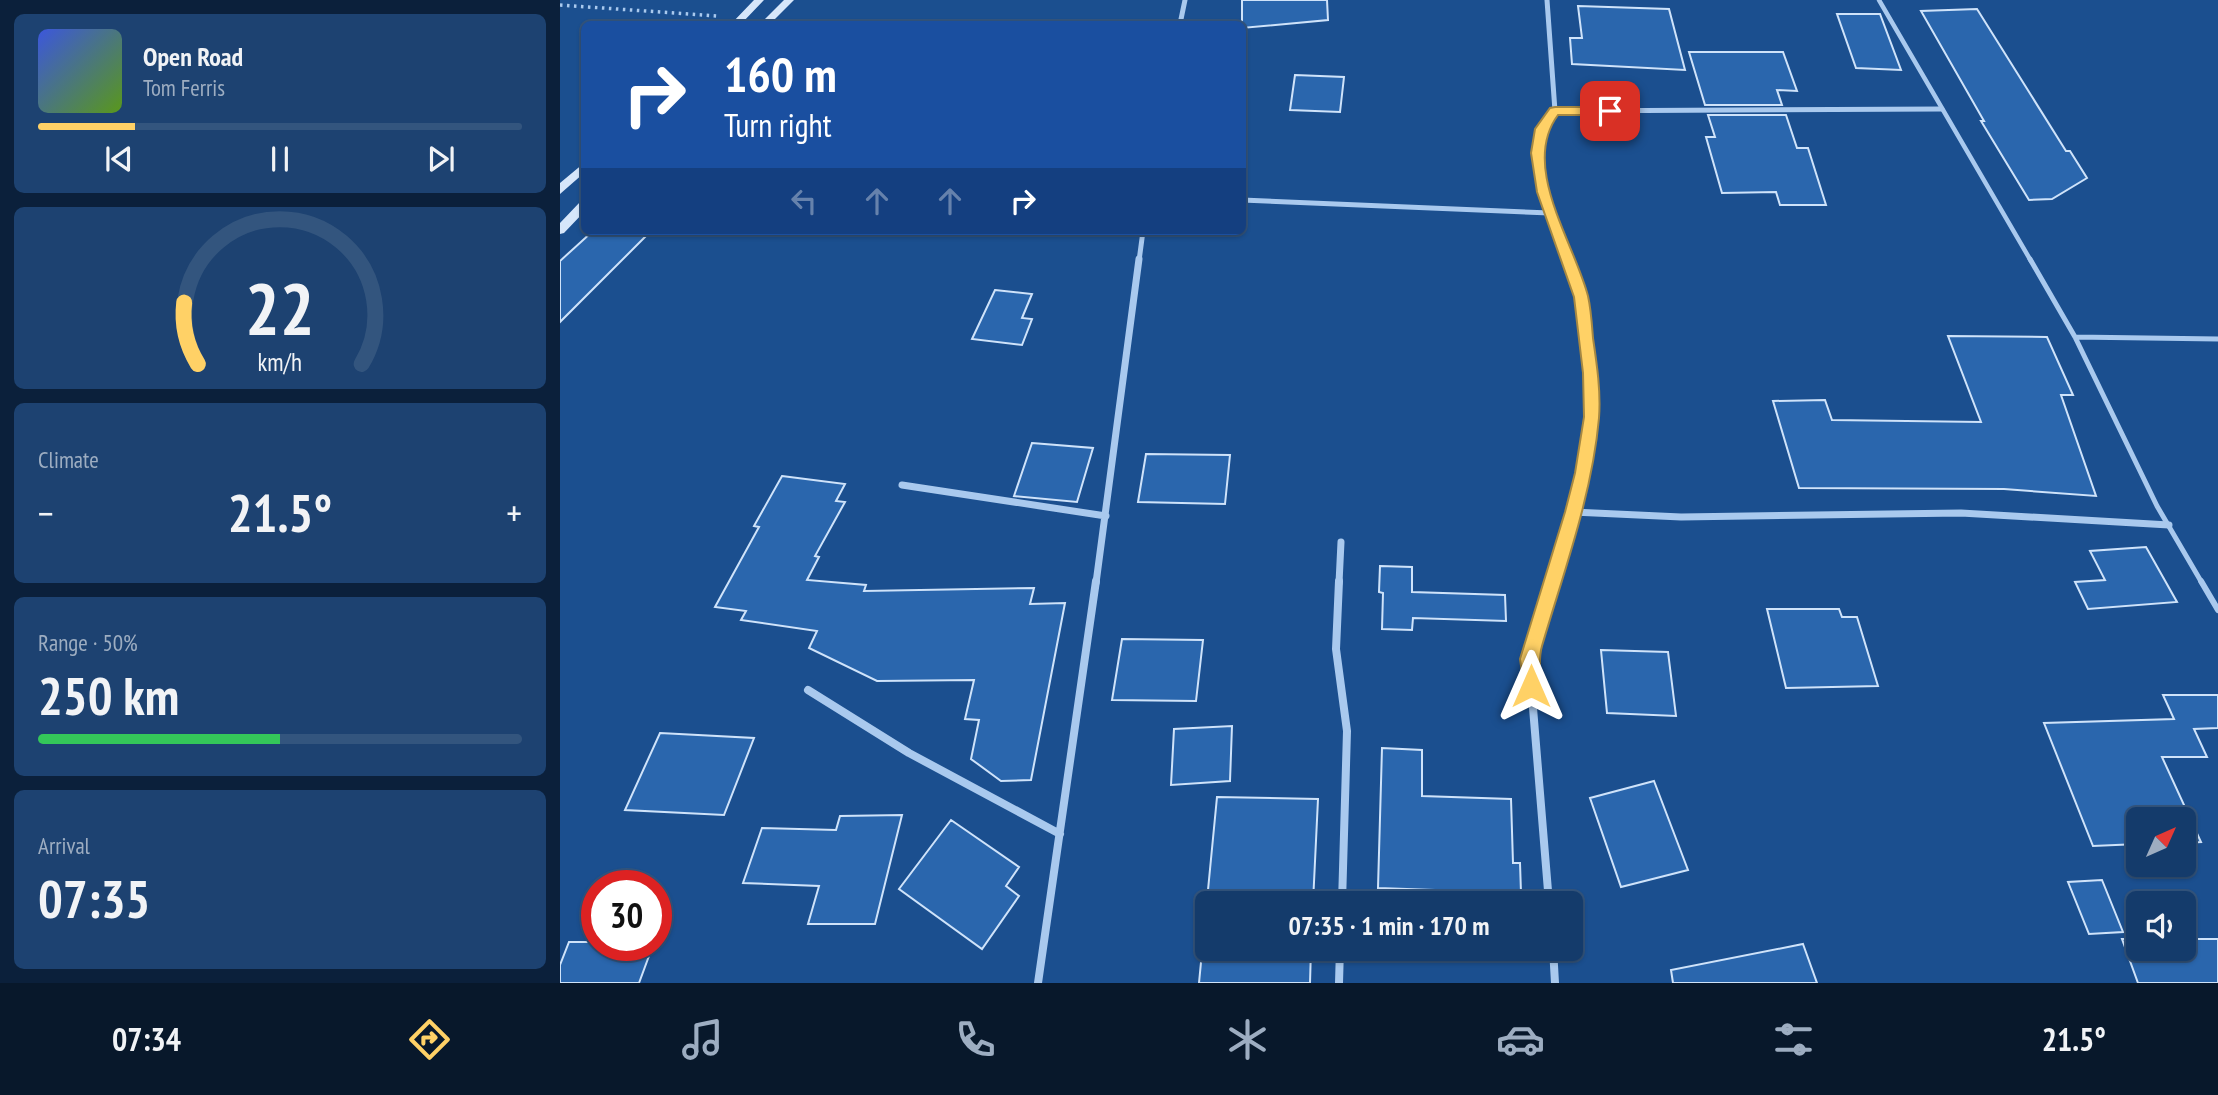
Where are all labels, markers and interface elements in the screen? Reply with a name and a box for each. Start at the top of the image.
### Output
text: Open Road [143,40,243,73]
text: 160 m [724,42,837,106]
icon: right [609,49,700,140]
text: Tom Ferris [143,73,225,102]
pin [1580,81,1640,141]
icon: arrive [1591,92,1629,130]
text: Turn right [724,104,832,146]
icon: previous [100,140,138,178]
icon: pause [261,140,299,178]
icon: next [422,140,460,178]
icon: left [785,182,823,220]
icon: ahead [858,182,896,220]
icon: ahead [931,182,969,220]
icon: right [1004,182,1042,220]
text: 22 [245,261,315,355]
text: km/h [258,346,302,378]
text: Climate [38,445,99,474]
text: 21.5° [228,479,332,546]
text: − [38,488,54,537]
text: + [506,488,522,537]
text: Range · 50% [38,628,138,657]
position arrow [1494,649,1568,723]
text: 250 km [38,662,179,729]
north arrow [2126,807,2196,877]
map controls [2126,807,2196,961]
text: Arrival [38,831,90,860]
text: 07:35 [38,865,150,932]
speed limit sign: 30 [581,870,672,961]
button: sound [2126,891,2196,961]
text: 07:35 · 1 min · 170 m [1289,909,1489,942]
icon: directions [405,1015,454,1064]
icon: music [678,1015,727,1064]
icon: phone [951,1015,1000,1064]
icon: climate [1223,1015,1272,1064]
icon: car [1496,1015,1545,1064]
icon: filters [1769,1015,1818,1064]
text: 07:34 [112,1018,181,1060]
text: 21.5° [2042,1018,2106,1060]

